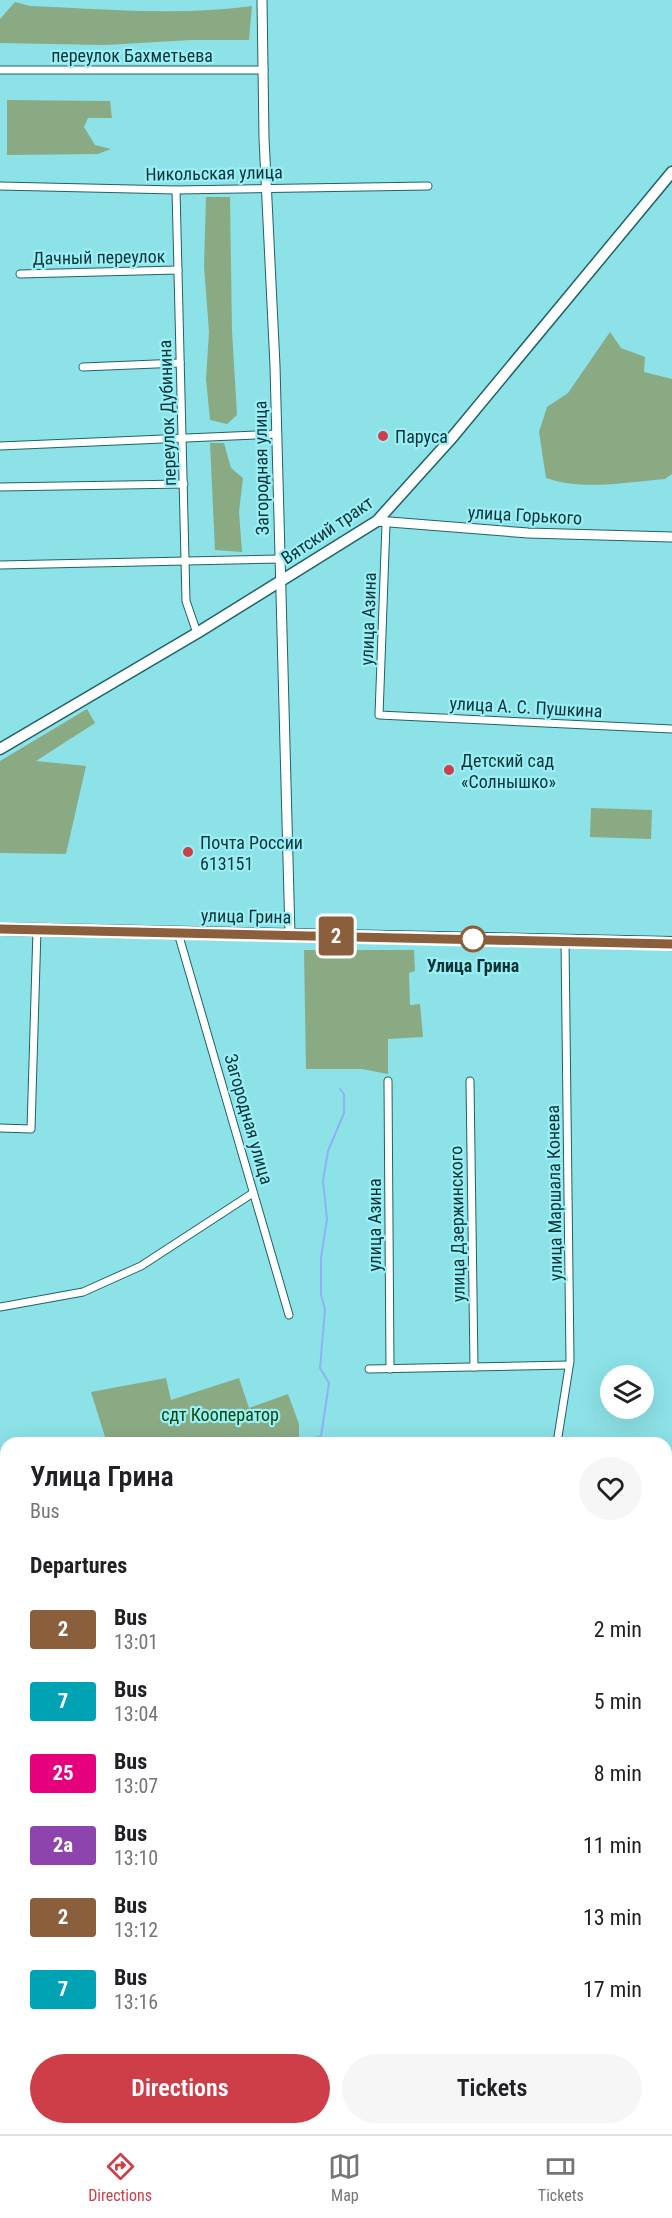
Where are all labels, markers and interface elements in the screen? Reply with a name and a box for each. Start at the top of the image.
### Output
street label: переулок Бахметьева [51,45,213,66]
street label: Никольская улица [145,161,283,185]
street label: Дачный переулок [32,245,166,269]
street label: переулок Дубинина [154,340,180,486]
street label: Загородная улица [249,401,273,535]
place label: Паруса [395,426,448,447]
marker: Паруса [376,429,390,443]
street label: Вятский тракт [277,491,377,568]
street label: улица Горького [467,502,583,528]
street label: улица Азина [356,572,380,666]
street label: улица А. С. Пушкина [449,693,603,721]
place label: Детский сад «Солнышко» [461,750,556,792]
marker: Детский сад «Солнышко» [442,763,456,777]
place label: Почта России 613151 [200,832,303,874]
marker: Почта России 613151 [181,845,195,859]
street label: улица Грина [201,905,291,927]
line badge: 2 [316,916,356,956]
text: 2 [331,924,341,948]
marker: Улица Грина [460,926,486,952]
place label: Улица Грина [427,955,519,976]
street label: Загородная улица [220,1051,278,1187]
street label: улица Маршала Конева [542,1105,566,1281]
street label: улица Дзержинского [445,1146,469,1302]
street label: улица Азина [364,1178,385,1272]
map controls [600,1365,654,1419]
button: layers [600,1365,654,1419]
park label: сдт Кооператор [161,1404,279,1425]
button: heart [579,1457,642,1520]
text: Улица Грина [30,1460,174,1493]
text: Bus [30,1499,60,1523]
text: Departures [30,1553,127,1578]
text: Bus [114,1605,147,1630]
text: 2 [58,1617,68,1641]
text: 2 min [594,1617,642,1642]
text: 13:01 [114,1630,158,1654]
text: Bus [114,1677,147,1702]
text: 7 [58,1689,68,1713]
text: 5 min [594,1689,642,1714]
text: 13:04 [114,1702,158,1726]
text: Bus [114,1749,147,1774]
text: 25 [52,1761,74,1785]
text: 8 min [594,1761,642,1786]
text: 13:07 [114,1774,158,1798]
text: Bus [114,1821,147,1846]
text: 2а [53,1833,73,1857]
text: 11 min [583,1833,642,1858]
text: 13:10 [114,1846,158,1870]
text: Bus [114,1893,147,1918]
text: 2 [58,1905,68,1929]
text: 13 min [583,1905,642,1930]
text: 13:12 [114,1918,158,1942]
text: Bus [114,1965,147,1990]
text: 7 [58,1977,68,2001]
text: 17 min [583,1977,642,2002]
text: 13:16 [114,1990,158,2014]
button: Directions [30,2054,330,2123]
button: Tickets [342,2054,642,2123]
tab: Directions [88,2150,152,2205]
tab: Map [328,2150,361,2205]
tab: Tickets [538,2150,584,2205]

